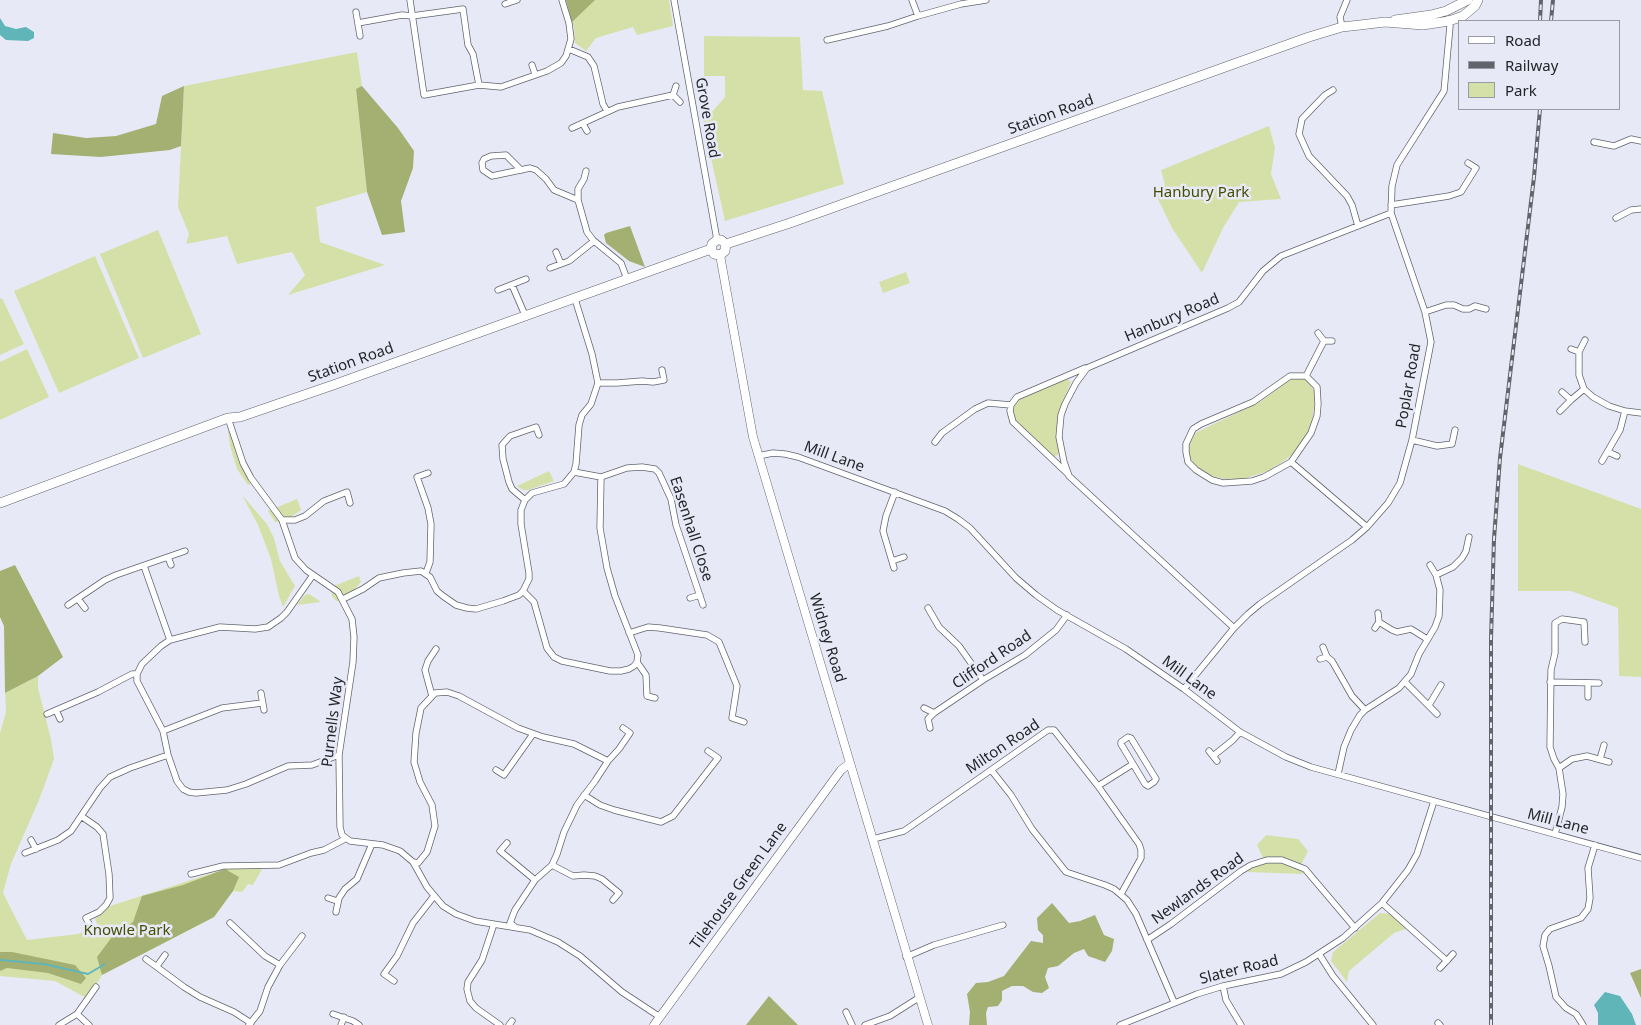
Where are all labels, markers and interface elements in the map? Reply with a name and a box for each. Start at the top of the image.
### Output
legend [1458,20,1621,110]
text: Road [1505,30,1541,50]
text: Railway [1505,55,1558,75]
street label: Grove Road [691,76,723,160]
text: Park [1505,80,1537,100]
street label: Station Road [1006,91,1096,139]
park label: Hanbury Park [1153,184,1249,202]
street label: Hanbury Road [1122,290,1222,346]
street label: Station Road [306,339,396,387]
street label: Poplar Road [1393,342,1425,430]
street label: Mill Lane [801,438,867,476]
street label: Easenhall Close [666,474,716,584]
street label: Widney Road [805,591,849,685]
street label: Clifford Road [949,627,1035,693]
street label: Mill Lane [1158,652,1220,704]
street label: Purnells Way [319,676,347,768]
street label: Milton Road [963,716,1043,778]
street label: Mill Lane [1525,805,1591,839]
street label: Tilehouse Green Lane [687,819,791,953]
street label: Newlands Road [1149,850,1247,928]
park label: Knowle Park [83,922,171,940]
street label: Slater Road [1198,952,1280,988]

